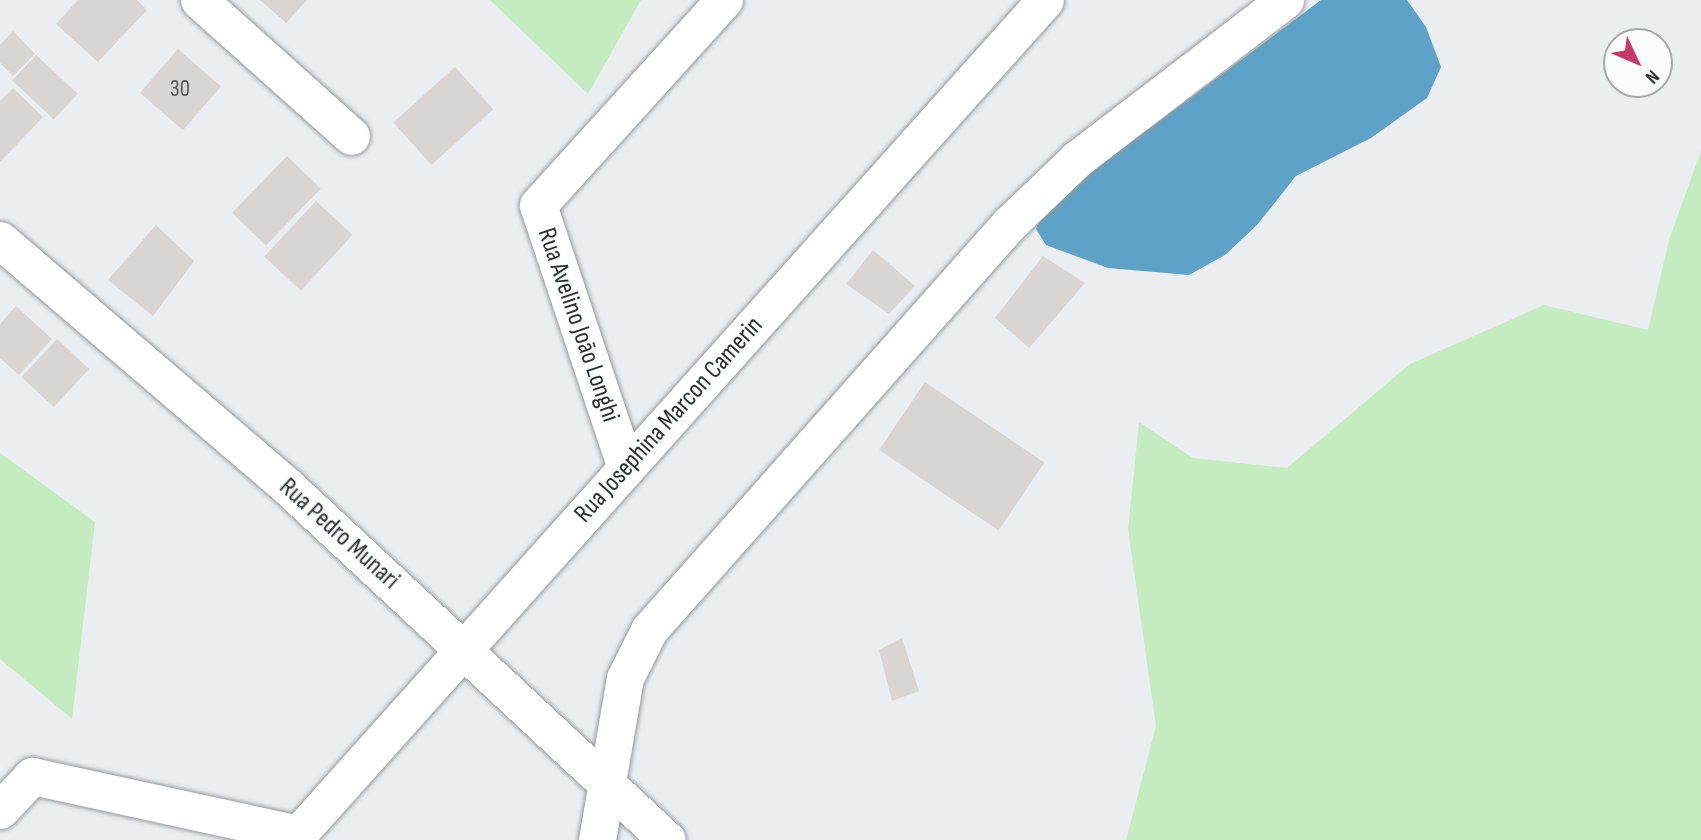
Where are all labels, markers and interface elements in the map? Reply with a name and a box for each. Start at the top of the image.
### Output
north arrow [1603,28,1673,98]
text: N [1640,65,1664,88]
house number: 30 [170,75,190,103]
street label: Rua Avelino João Longhi [530,224,626,426]
street label: Rua Josephina Marcon Camerin [568,311,770,529]
street label: Rua Pedro Munari [272,472,406,596]

